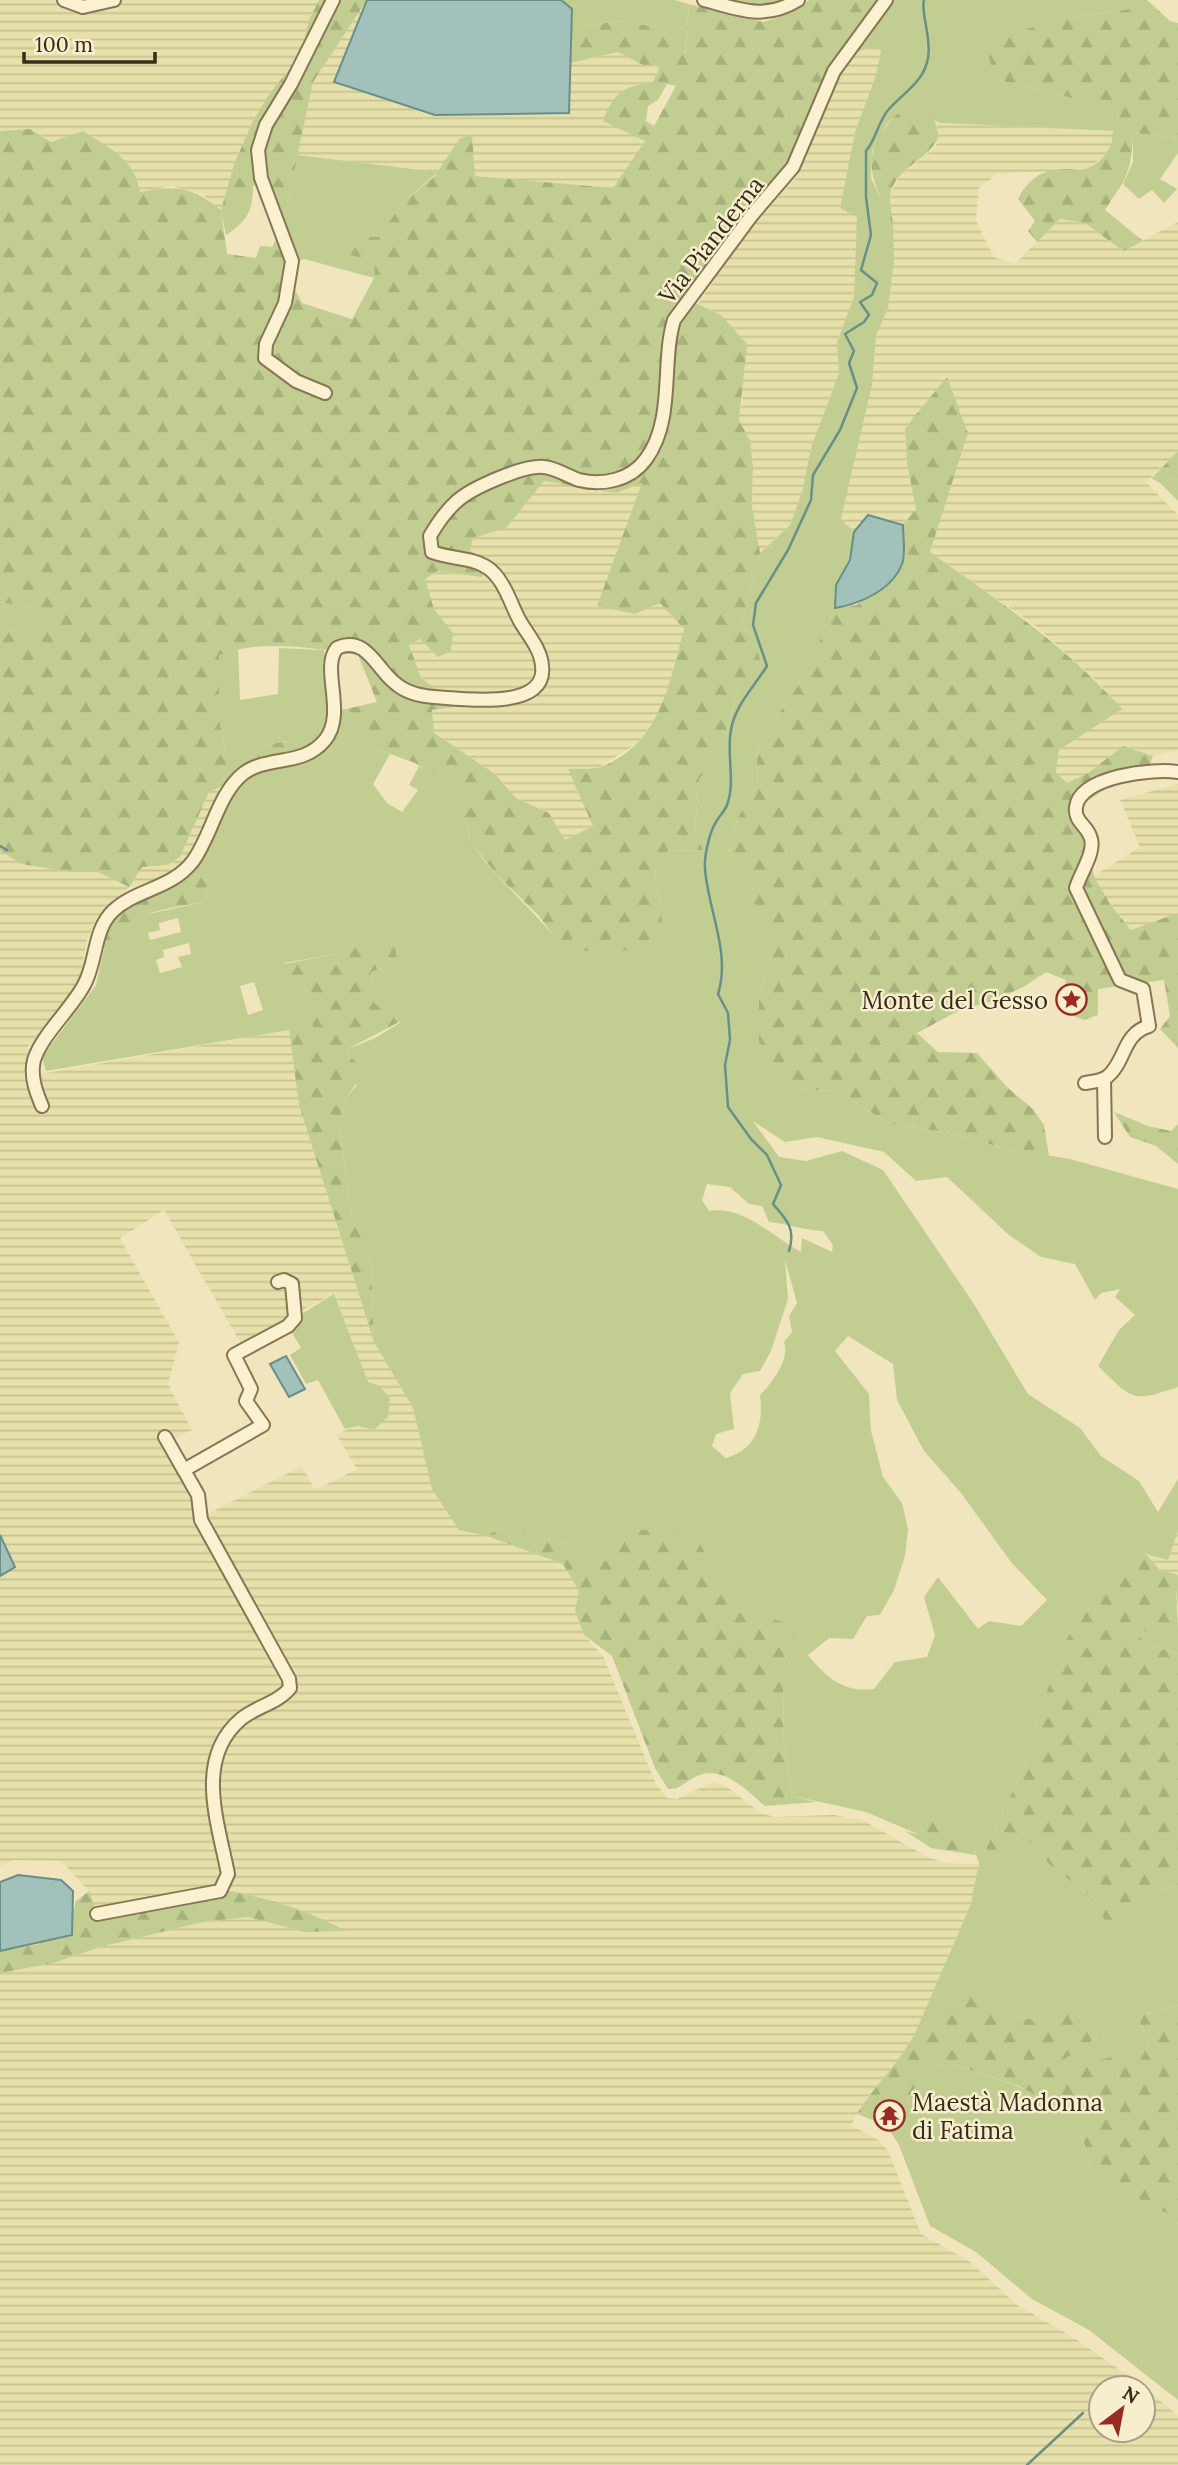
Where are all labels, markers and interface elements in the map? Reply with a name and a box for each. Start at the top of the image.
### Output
scale bar [24,21,156,65]
text: 100 m [35,31,93,58]
street label: Via Pianderna [651,170,771,311]
place icon: Monte del Gesso [1054,983,1088,1017]
place label: Monte del Gesso [861,985,1048,1016]
place label: Maestà Madonna di Fatima [912,2087,1103,2146]
temple icon: Maestà Madonna di Fatima [872,2099,906,2133]
north arrow [1087,2374,1157,2444]
text: N [1118,2381,1144,2409]

